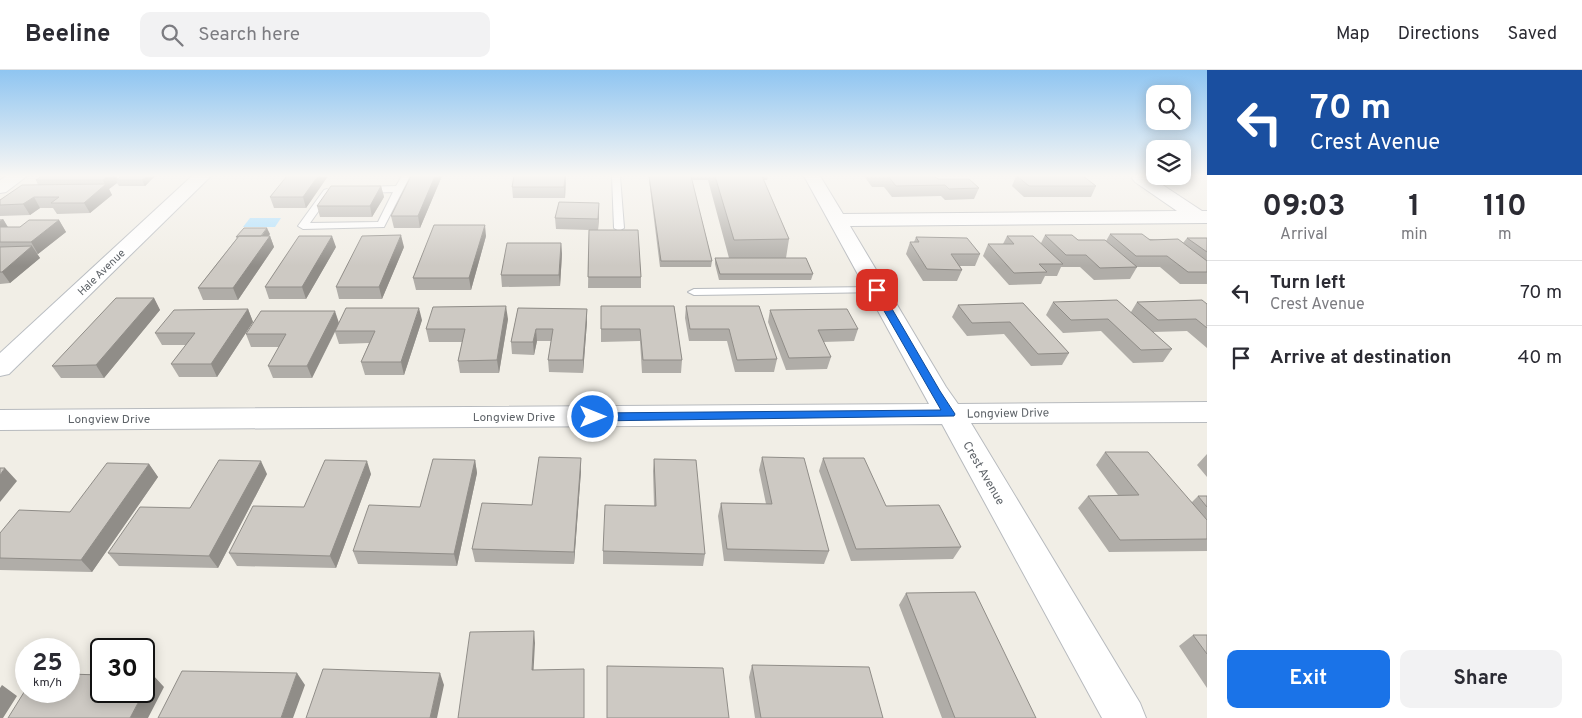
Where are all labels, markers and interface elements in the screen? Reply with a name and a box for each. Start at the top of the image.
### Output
search box [140,12,490,57]
text: Beeline [25,20,110,50]
icon: search [158,21,186,49]
text: Search here [198,23,300,47]
text: Map [1336,23,1370,46]
text: Directions [1398,23,1480,46]
text: Saved [1508,23,1557,46]
map controls [1146,85,1191,185]
button: search [1146,85,1191,130]
text: 70 m [1310,87,1391,131]
icon: left [1227,90,1292,155]
text: Crest Avenue [1310,130,1440,157]
button: layers [1146,140,1191,185]
text: 09:03 [1262,189,1346,226]
text: 1 [1408,189,1420,226]
text: 110 [1483,189,1527,226]
text: Arrival [1280,225,1328,245]
text: min [1401,225,1428,245]
text: m [1498,225,1512,245]
street label: Hale Avenue [75,246,129,299]
pin [856,269,898,311]
text: Turn left [1270,271,1346,295]
icon: arrive [863,276,891,304]
icon: left [1227,279,1255,307]
text: 70 m [1520,281,1562,305]
text: Crest Avenue [1270,295,1365,315]
icon: arrive [1227,344,1255,372]
text: Arrive at destination [1270,346,1451,370]
text: 40 m [1517,346,1562,370]
position arrow [566,390,618,442]
street label: Longview Drive [967,405,1049,423]
street label: Longview Drive [473,410,555,426]
street label: Longview Drive [68,412,150,428]
street label: Crest Avenue [958,439,1008,508]
speed limit sign: 30 [90,638,155,703]
text: 25 [32,648,63,680]
button: Exit [1227,650,1390,708]
button: Share [1400,650,1562,708]
text: km/h [33,675,62,691]

